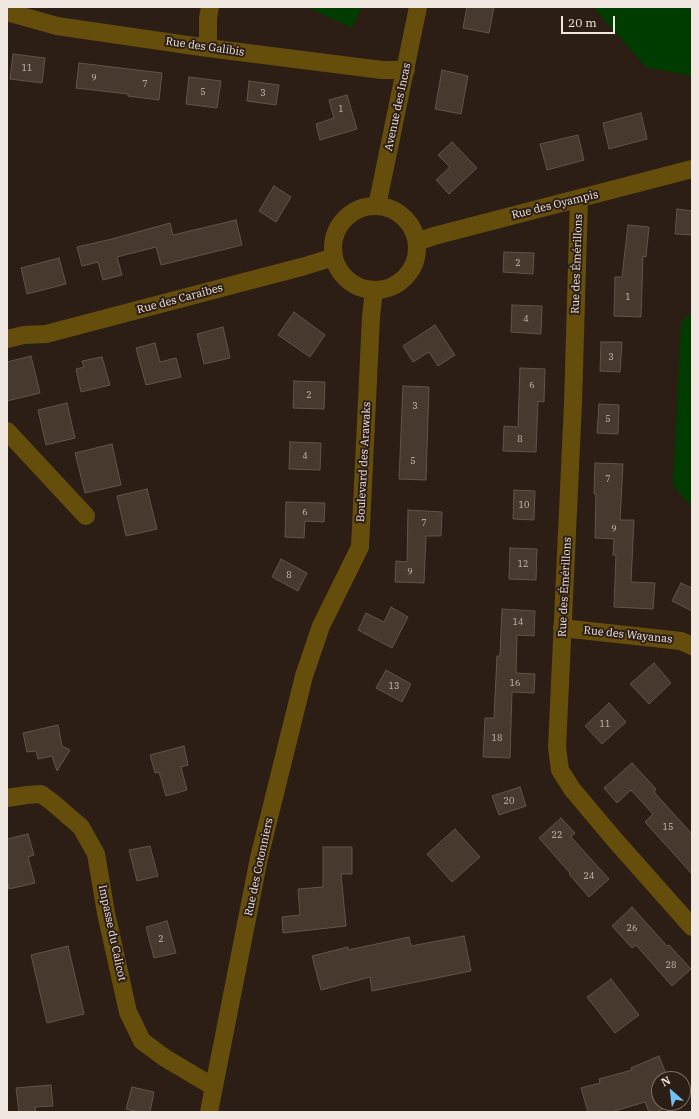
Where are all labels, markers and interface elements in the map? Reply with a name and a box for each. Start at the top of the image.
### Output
scale bar [563,8,617,34]
text: 20 m [568,15,597,30]
street label: Rue des Galibis [165,35,245,59]
street label: Avenue des Incas [382,62,414,152]
house number: 11 [22,63,32,73]
house number: 9 [91,73,97,83]
house number: 7 [142,79,148,89]
house number: 5 [200,87,206,97]
house number: 3 [260,88,266,98]
house number: 1 [338,104,344,114]
street label: Rue des Oyampis [510,188,600,222]
street label: Rue des Émérillons [569,214,585,314]
house number: 2 [515,258,521,268]
street label: Rue des Caraibes [136,281,224,317]
house number: 1 [625,292,631,302]
house number: 4 [523,314,529,324]
house number: 3 [608,352,614,362]
house number: 6 [529,380,535,390]
house number: 2 [306,390,312,400]
street label: Boulevard des Arawaks [354,401,374,523]
house number: 3 [412,401,418,411]
house number: 5 [605,414,611,424]
house number: 8 [517,434,523,444]
house number: 4 [302,451,308,461]
house number: 5 [410,456,416,466]
house number: 7 [605,474,611,484]
house number: 10 [519,500,529,510]
house number: 6 [302,507,308,517]
house number: 7 [421,518,427,528]
house number: 9 [611,524,617,534]
street label: Rue des Émérillons [556,537,574,637]
house number: 12 [518,559,528,569]
house number: 9 [407,567,413,577]
house number: 8 [286,570,292,580]
house number: 14 [513,617,523,627]
street label: Rue des Wayanas [583,624,673,646]
house number: 16 [510,678,520,688]
house number: 13 [389,681,399,691]
house number: 11 [600,719,610,729]
house number: 18 [492,733,502,743]
house number: 20 [504,796,514,806]
street label: Rue des Cotonniers [242,817,276,917]
house number: 15 [663,822,673,832]
house number: 22 [552,830,562,840]
house number: 24 [584,871,594,881]
street label: Impasse du Calicot [95,884,129,982]
house number: 26 [627,923,637,933]
house number: 2 [158,934,164,944]
house number: 28 [666,960,676,970]
north arrow [651,1071,691,1111]
text: N [659,1073,673,1090]

